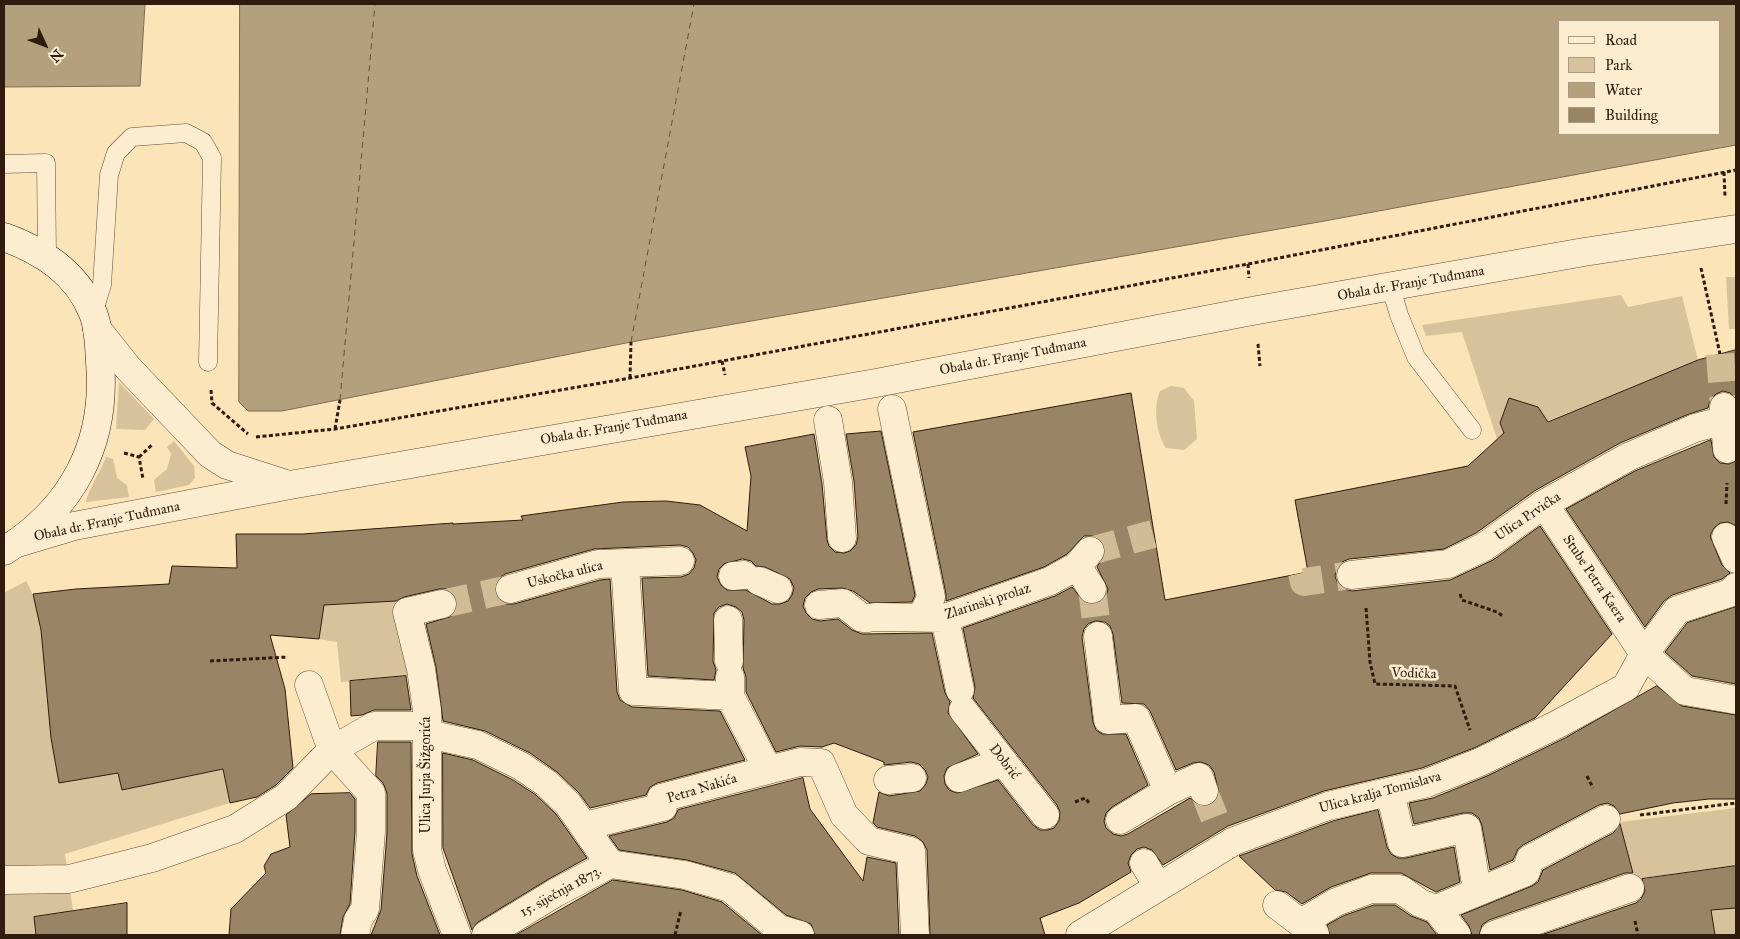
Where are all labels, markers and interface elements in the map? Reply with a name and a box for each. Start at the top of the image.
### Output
north arrow [20,20,70,70]
legend [1558,20,1720,135]
text: Road [1605,31,1637,49]
text: N [46,45,67,66]
text: Park [1605,56,1632,74]
text: Water [1605,81,1642,99]
text: Building [1605,106,1658,124]
street label: Obala dr. Franje Tuđmana [1336,263,1486,305]
street label: Obala dr. Franje Tuđmana [938,335,1088,379]
street label: Obala dr. Franje Tuđmana [539,407,689,449]
street label: Ulica Prvićka [1492,489,1564,545]
street label: Obala dr. Franje Tuđmana [32,498,182,546]
street label: Stube Petra Kaera [1559,532,1629,626]
street label: Uskočka ulica [525,557,605,593]
street label: Zlarinski prolaz [943,580,1033,624]
street label: Vodička [1391,665,1437,683]
street label: Ulica Jurja Šižgorića [419,717,435,833]
street label: Dobrić [985,741,1023,783]
street label: Ulica kralja Tomislava [1317,769,1443,817]
street label: Petra Nakića [665,770,739,808]
street label: 15. siječnja 1873. [517,863,605,921]

